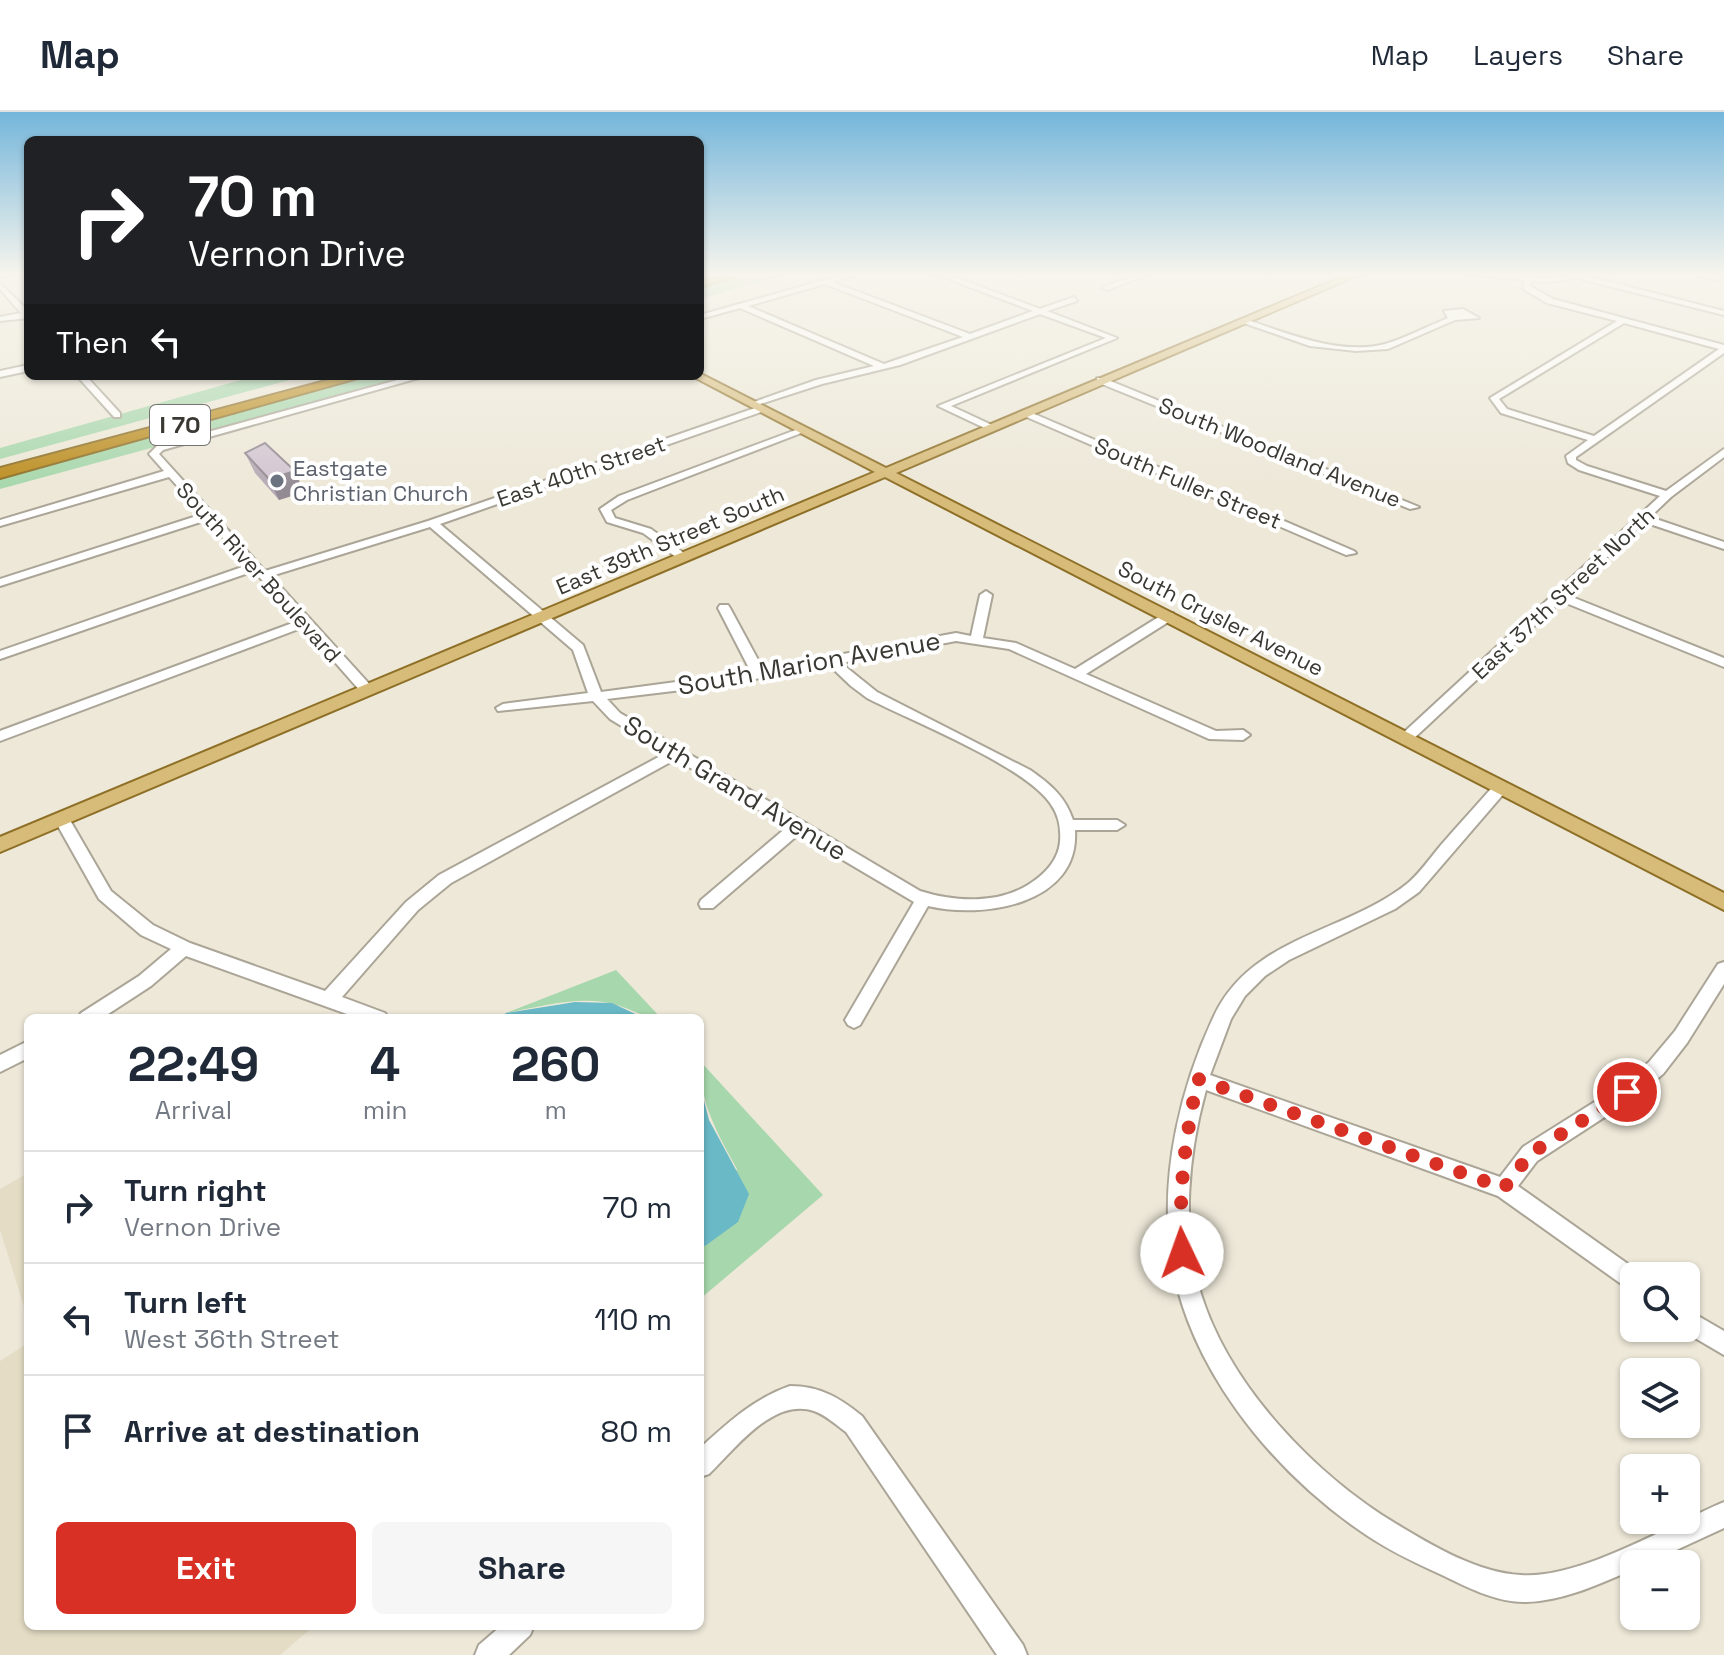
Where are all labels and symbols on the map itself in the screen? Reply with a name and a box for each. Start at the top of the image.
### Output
street label: South Woodland Avenue [1155,391,1405,513]
road number: I 70 [150,405,210,445]
street label: East 40th Street [493,429,669,513]
street label: South Fuller Street [1090,431,1286,535]
place label: Eastgate Christian Church [293,454,468,507]
marker: Eastgate Christian Church [268,472,286,490]
street label: South River Boulevard [171,476,347,668]
street label: East 39th Street South [552,479,788,601]
street label: East 37th Street North [1466,501,1660,685]
street label: South Crysler Avenue [1113,554,1329,682]
street label: South Marion Avenue [675,623,943,703]
street label: South Grand Avenue [617,708,853,868]
pin [1593,1058,1661,1126]
position arrow [1140,1211,1224,1295]

